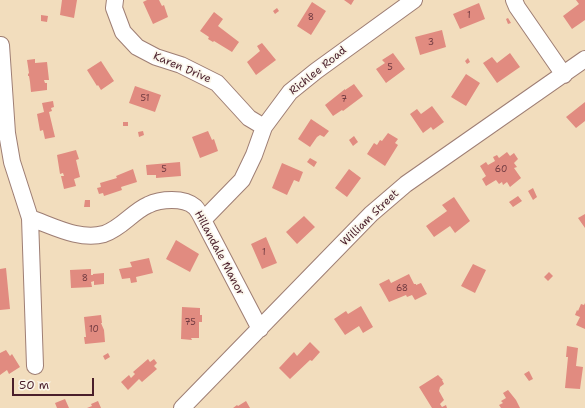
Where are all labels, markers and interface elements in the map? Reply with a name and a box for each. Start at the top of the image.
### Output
house number: 1 [467,11,471,21]
house number: 8 [308,13,314,23]
house number: 3 [428,38,434,48]
street label: Richlee Road [287,44,349,98]
street label: Karen Drive [151,50,213,86]
house number: 5 [387,63,393,73]
house number: 51 [141,94,149,104]
house number: 7 [341,95,347,105]
house number: 5 [161,165,167,175]
house number: 60 [495,165,507,175]
street label: William Street [338,187,402,249]
street label: Hillandale Manor [191,208,247,298]
house number: 1 [262,248,266,258]
house number: 8 [82,274,88,284]
house number: 68 [396,284,408,294]
house number: 75 [184,318,196,328]
house number: 10 [89,325,99,335]
scale bar [14,370,96,396]
text: 50 m [19,377,49,393]

